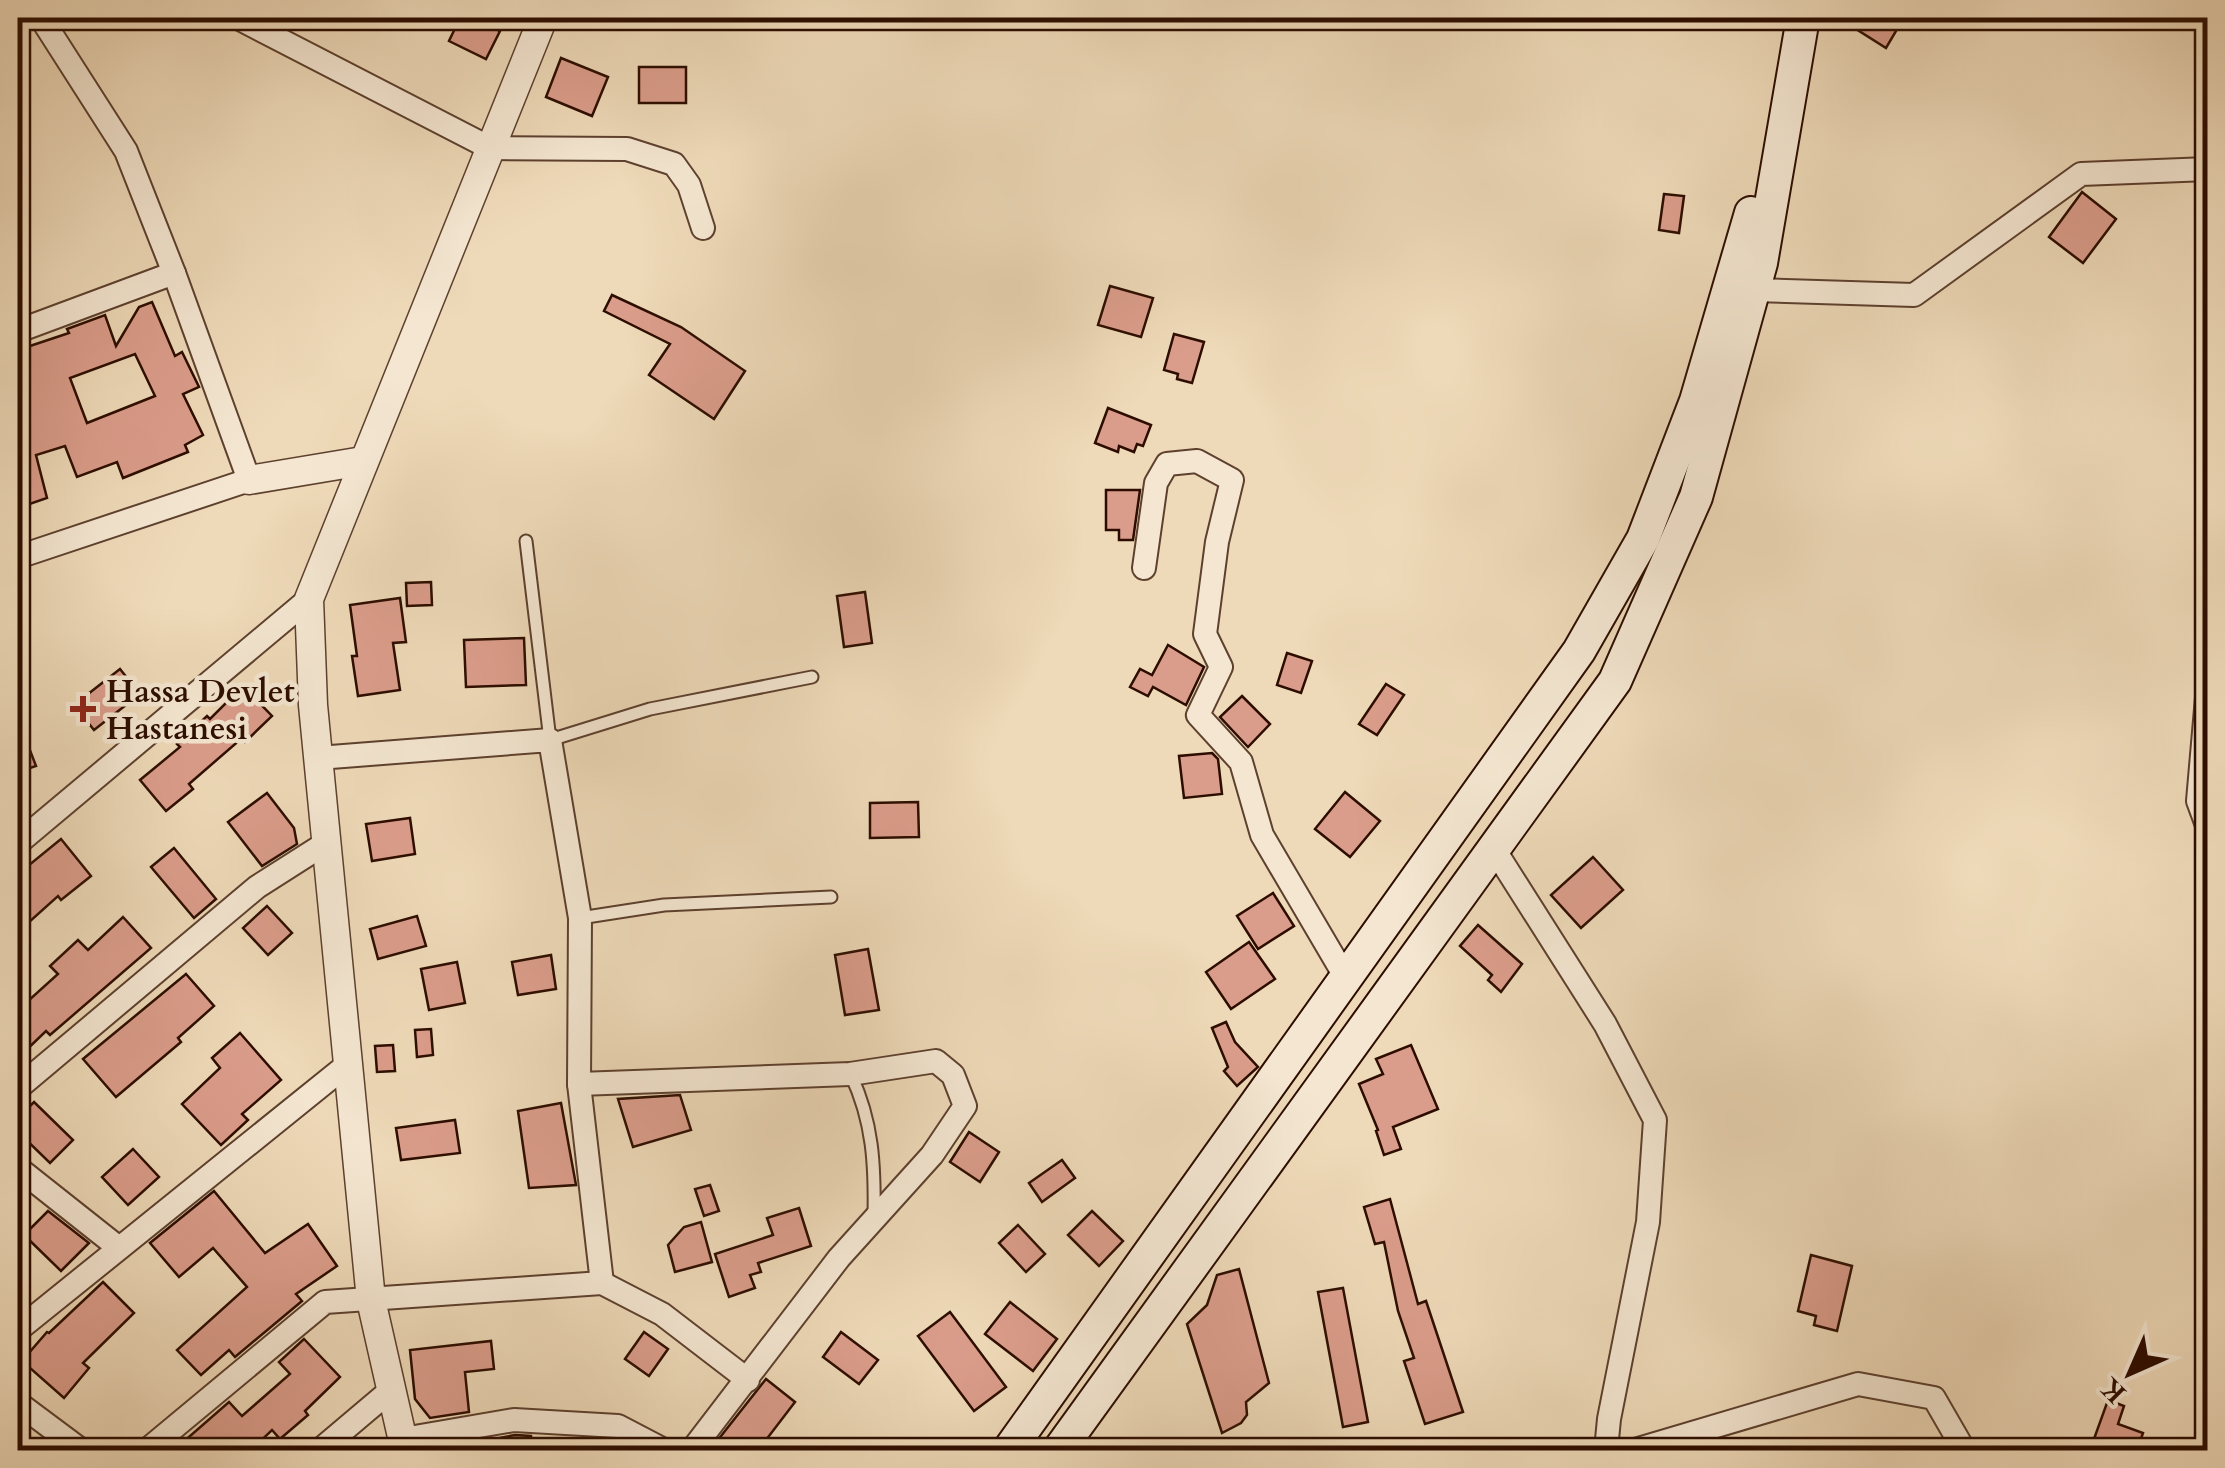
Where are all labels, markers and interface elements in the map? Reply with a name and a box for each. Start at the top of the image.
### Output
place label: Hassa Devlet Hastanesi [106,670,295,751]
marker: Hassa Devlet Hastanesi [70,696,96,722]
north arrow [2080,1323,2180,1423]
text: K [2091,1368,2134,1411]

